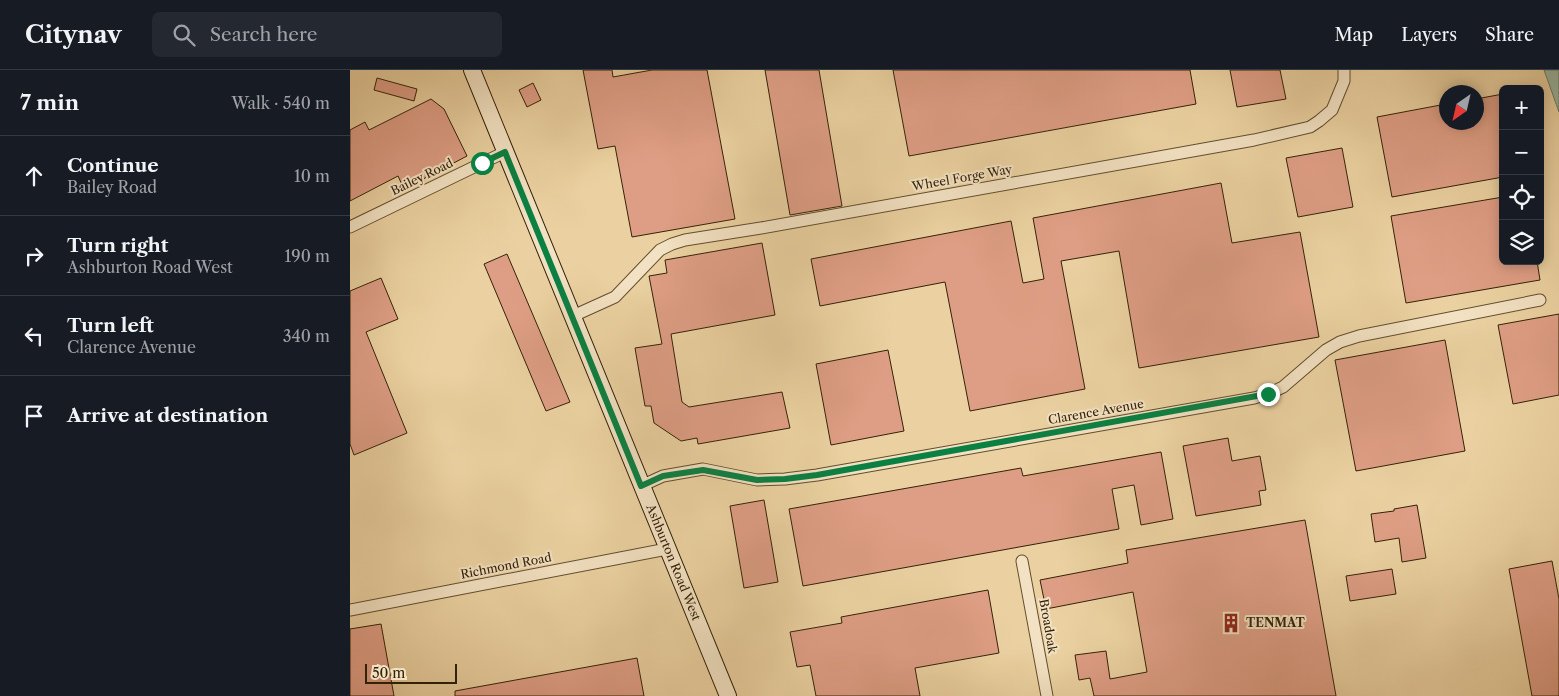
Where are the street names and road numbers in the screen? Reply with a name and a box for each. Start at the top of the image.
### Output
street label: Bailey Road [388,155,456,198]
street label: Wheel Forge Way [910,161,1013,194]
street label: Clarence Avenue [1047,396,1145,427]
street label: Ashburton Road West [643,501,705,623]
street label: Richmond Road [459,549,553,582]
street label: Broadoak [1036,598,1061,655]

